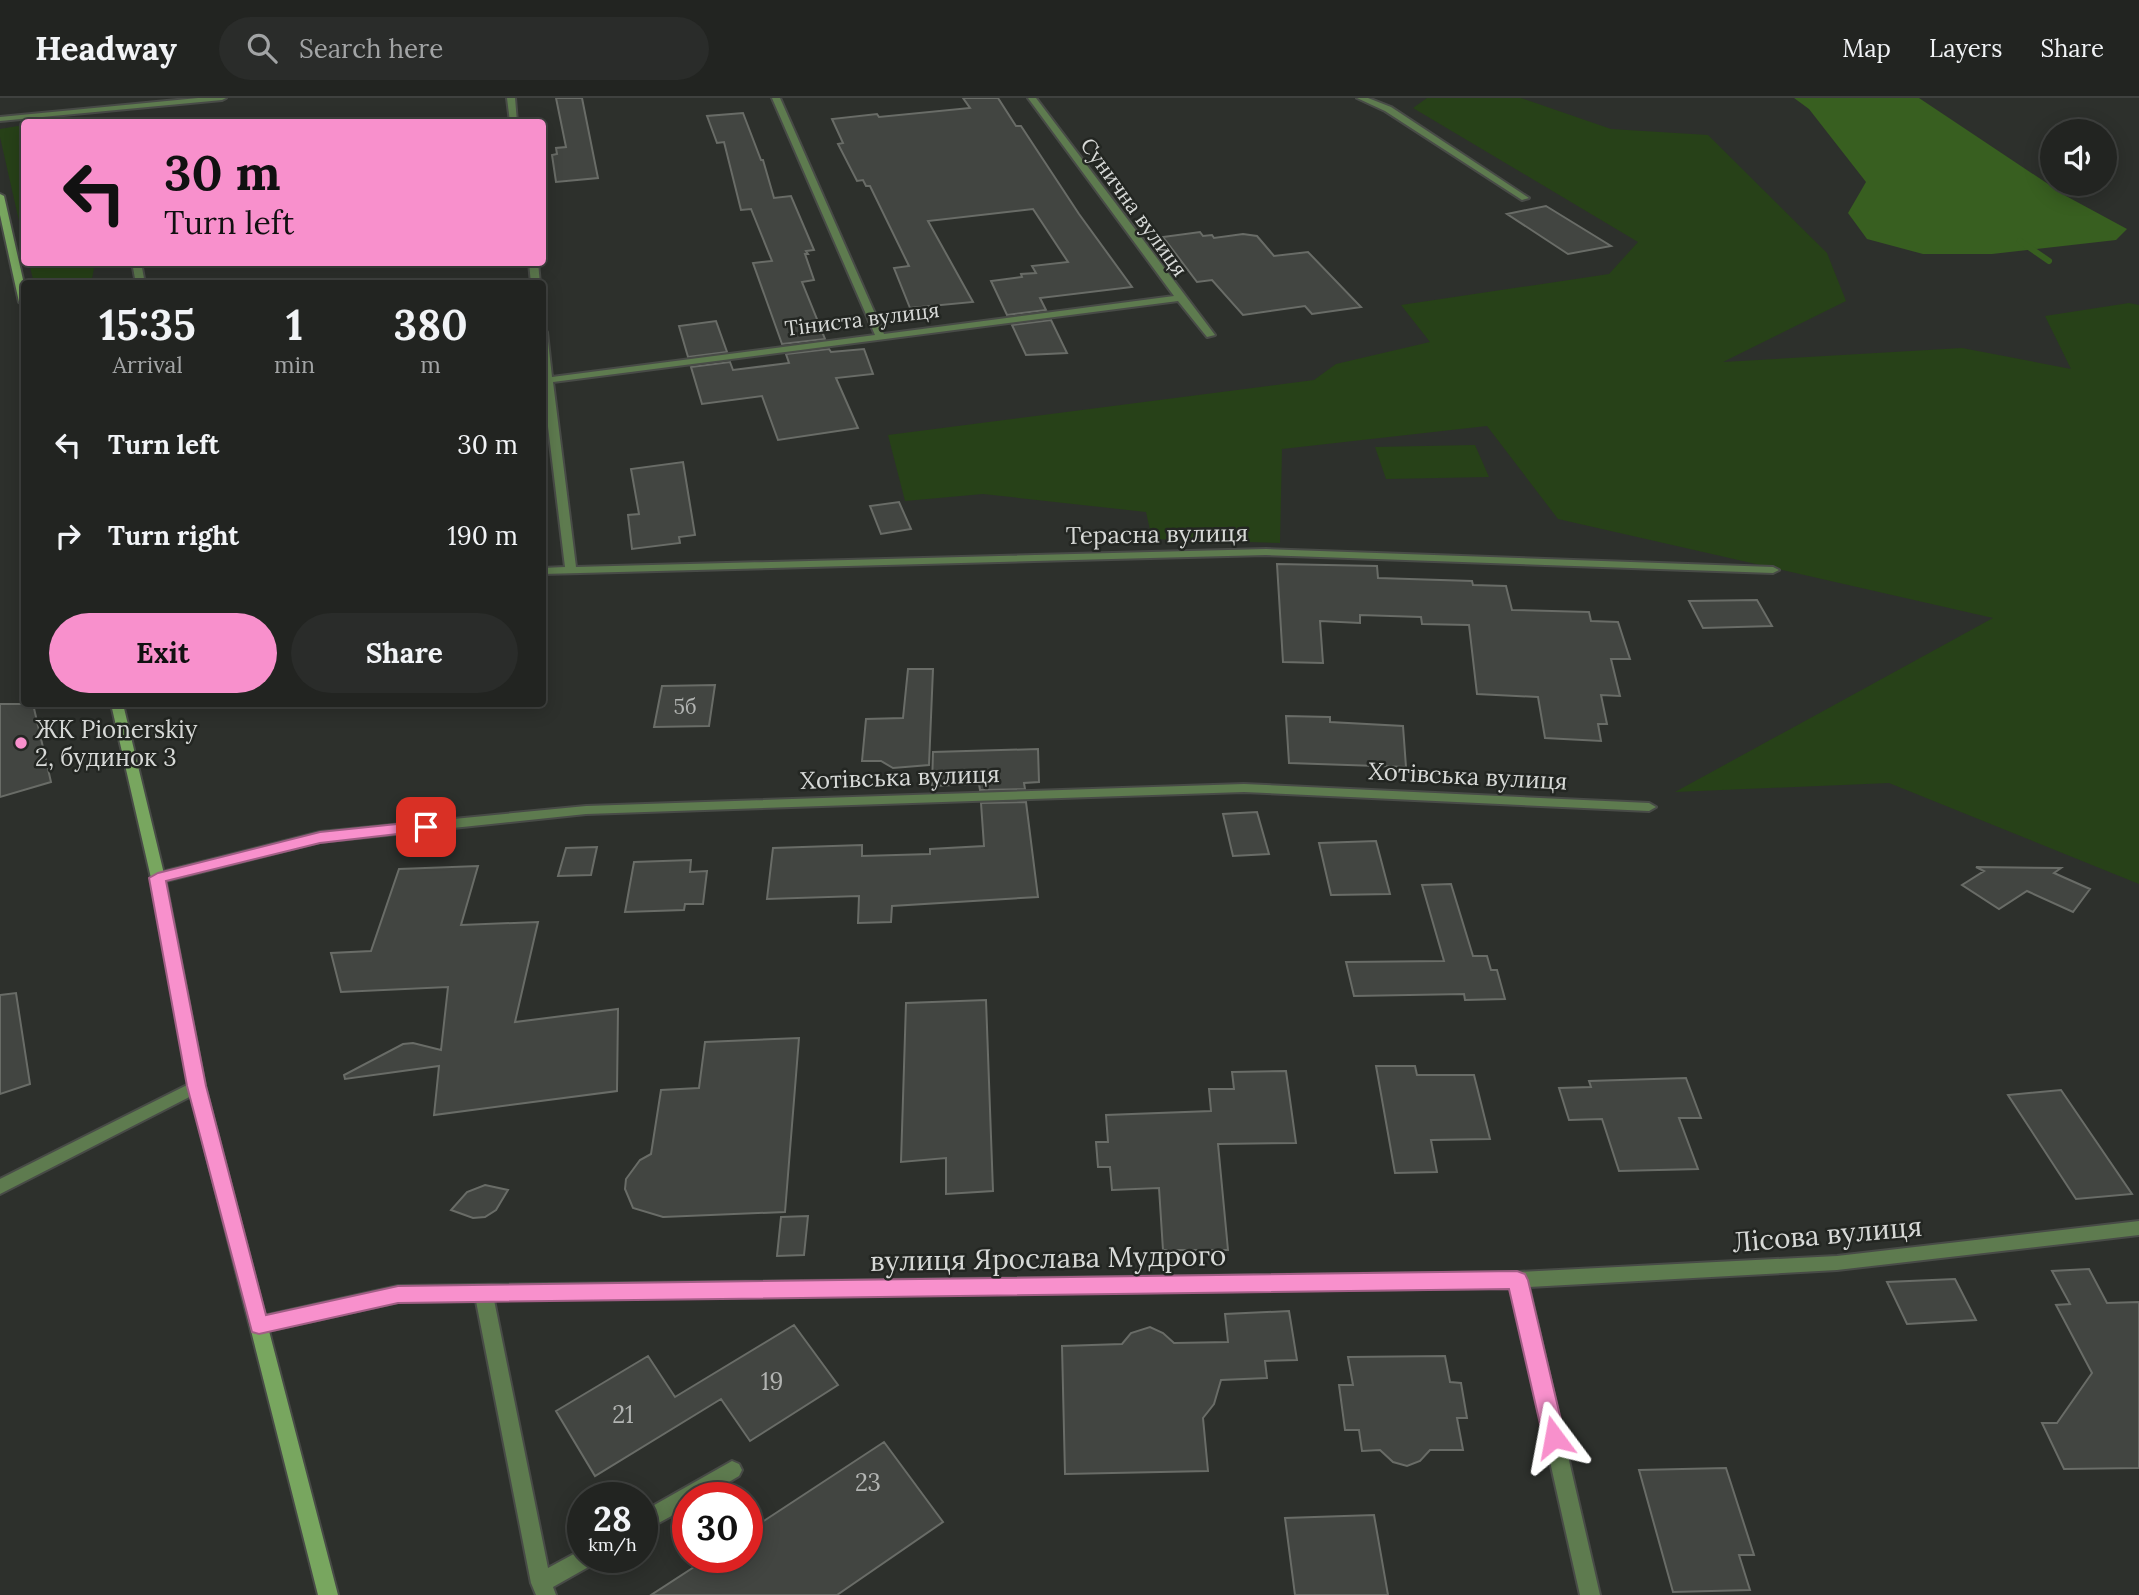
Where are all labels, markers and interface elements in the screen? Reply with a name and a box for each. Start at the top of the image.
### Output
search box [219,17,709,80]
text: Headway [35,27,177,69]
icon: search [243,29,281,67]
text: Search here [299,32,443,65]
text: Map [1842,33,1891,64]
text: Layers [1929,33,2002,64]
text: Share [2040,33,2104,64]
map controls [2040,119,2117,196]
button: sound [2040,119,2117,196]
street label: Сунична вулиця [1075,132,1193,282]
text: 30 m [164,141,281,203]
icon: left [49,147,140,238]
text: Turn left [164,202,294,243]
street label: Тіниста вулиця [783,296,941,342]
text: 15:35 [99,298,196,352]
text: 1 [286,298,303,352]
text: 380 [393,298,468,352]
text: Arrival [112,350,183,379]
text: min [274,350,315,379]
text: m [420,350,441,379]
icon: left [49,426,87,464]
text: Turn left [108,428,219,461]
text: 30 m [457,428,518,461]
icon: right [49,517,87,555]
street label: Терасна вулиця [1065,517,1249,551]
text: Turn right [108,519,239,552]
text: 190 m [447,519,518,552]
button: Exit [49,613,277,693]
button: Share [291,613,518,693]
house number: 5б [674,693,696,720]
place label: ЖК Pionerskiy 2, будинок 3 [35,714,198,773]
marker: ЖК Pionerskiy 2, будинок 3 [13,735,29,751]
street label: Хотівська вулиця [1368,755,1568,797]
street label: Хотівська вулиця [800,758,1000,796]
pin [396,797,456,857]
icon: arrive [407,808,445,846]
street label: Лісова вулиця [1730,1208,1924,1260]
street label: вулиця Ярослава Мудрого [870,1237,1226,1279]
house number: 19 [761,1366,783,1397]
house number: 21 [612,1399,634,1430]
position arrow [1517,1400,1591,1474]
house number: 23 [855,1467,881,1498]
speed limit sign: 30 [672,1482,763,1573]
text: 28 [593,1496,632,1541]
text: km/h [588,1533,637,1556]

